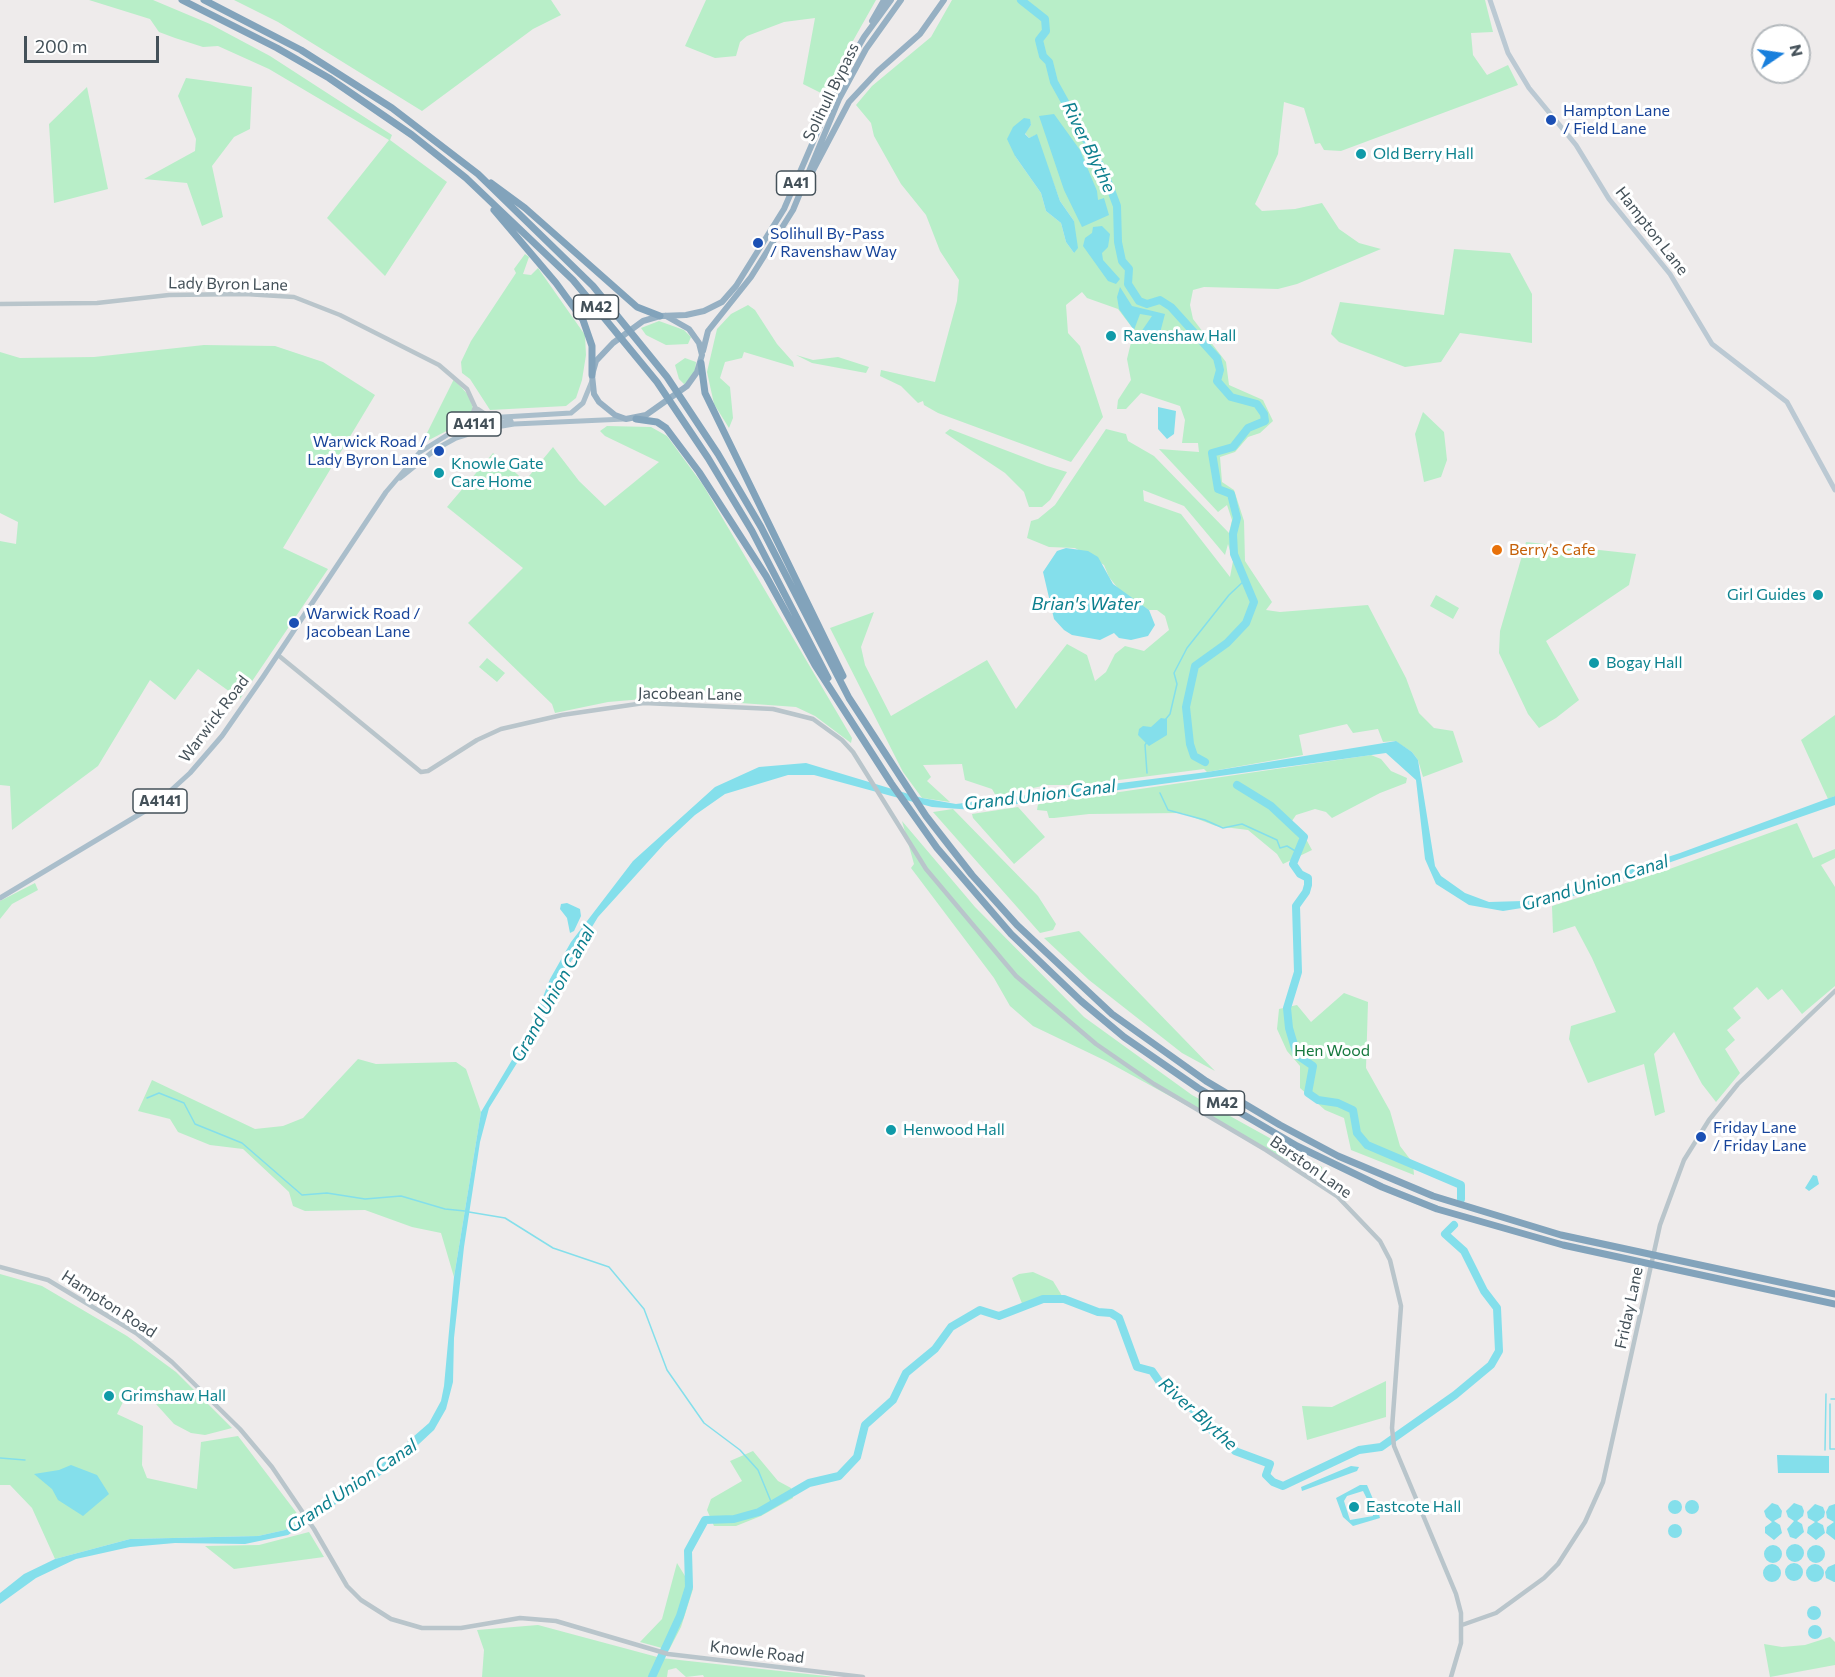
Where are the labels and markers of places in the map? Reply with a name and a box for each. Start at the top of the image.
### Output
place label: Hampton Lane / Field Lane [1563,101,1670,139]
marker: Hampton Lane / Field Lane [1544,113,1558,127]
place label: Old Berry Hall [1373,144,1474,164]
marker: Old Berry Hall [1354,147,1368,161]
place label: Solihull By-Pass / Ravenshaw Way [770,224,897,262]
marker: Solihull By-Pass / Ravenshaw Way [751,236,765,250]
place label: Ravenshaw Hall [1123,326,1236,346]
marker: Ravenshaw Hall [1104,329,1118,343]
place label: Warwick Road / Lady Byron Lane [307,432,427,470]
marker: Warwick Road / Lady Byron Lane [432,444,446,458]
place label: Knowle Gate Care Home [451,454,544,492]
marker: Knowle Gate Care Home [432,466,446,480]
place label: Berry’s Cafe [1509,540,1596,560]
marker: Berry’s Cafe [1490,543,1504,557]
place label: Girl Guides [1727,585,1806,605]
marker: Girl Guides [1811,588,1825,602]
place label: Warwick Road / Jacobean Lane [306,604,420,642]
marker: Warwick Road / Jacobean Lane [287,616,301,630]
place label: Bogay Hall [1606,653,1682,673]
marker: Bogay Hall [1587,656,1601,670]
place label: Friday Lane / Friday Lane [1713,1118,1807,1156]
place label: Henwood Hall [903,1120,1005,1140]
marker: Henwood Hall [884,1123,898,1137]
marker: Friday Lane / Friday Lane [1694,1130,1708,1144]
place label: Grimshaw Hall [121,1386,226,1406]
marker: Grimshaw Hall [102,1389,116,1403]
place label: Eastcote Hall [1366,1497,1461,1517]
marker: Eastcote Hall [1347,1500,1361,1514]

